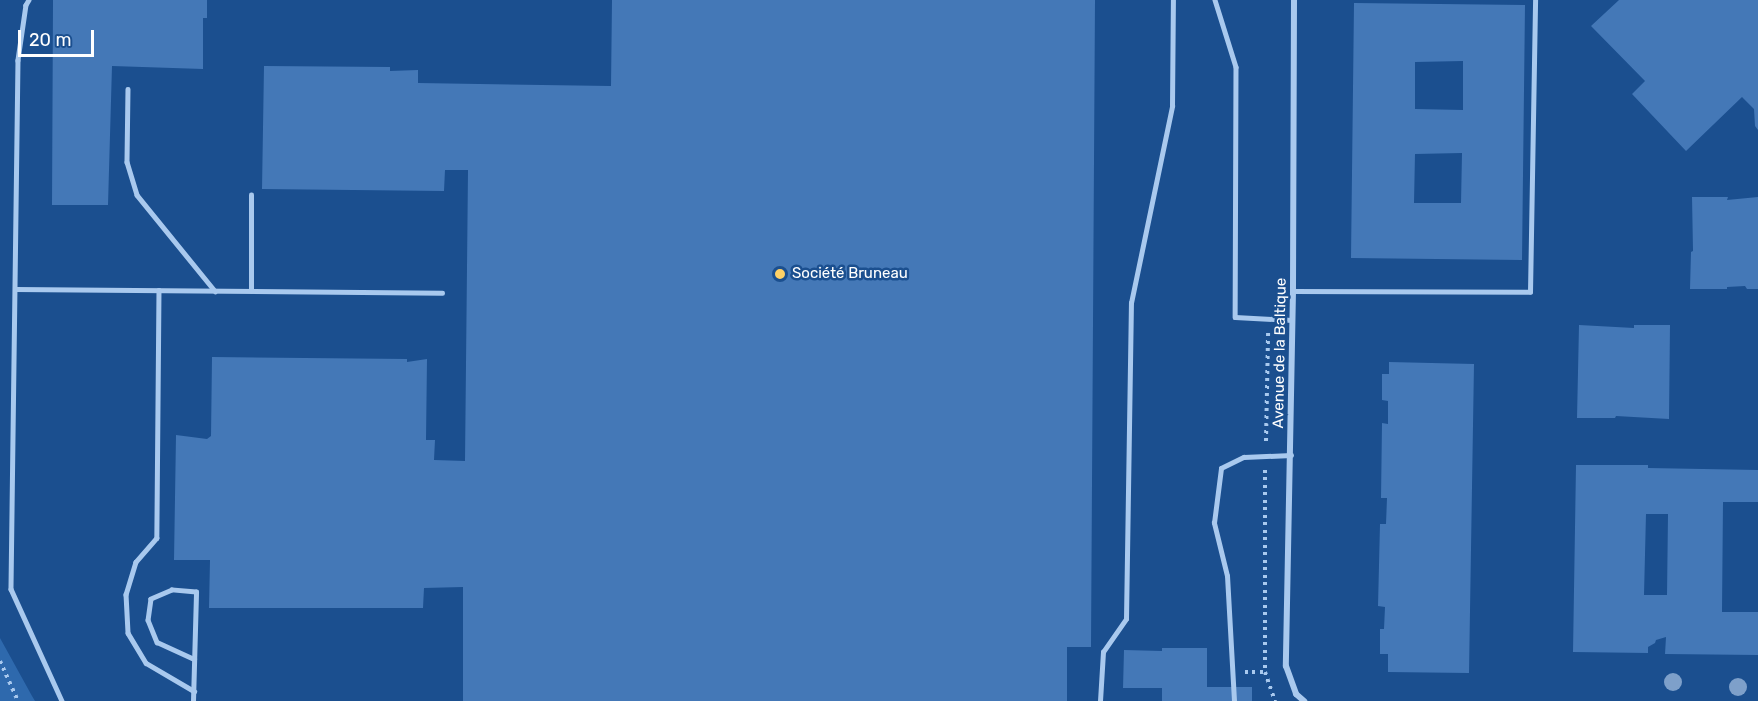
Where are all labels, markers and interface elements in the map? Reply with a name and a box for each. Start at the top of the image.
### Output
scale bar [21,18,98,56]
text: 20 m [29,29,71,51]
place label: Société Bruneau [792,265,908,283]
marker: Société Bruneau [773,267,787,281]
street label: Avenue de la Baltique [1270,278,1290,428]

